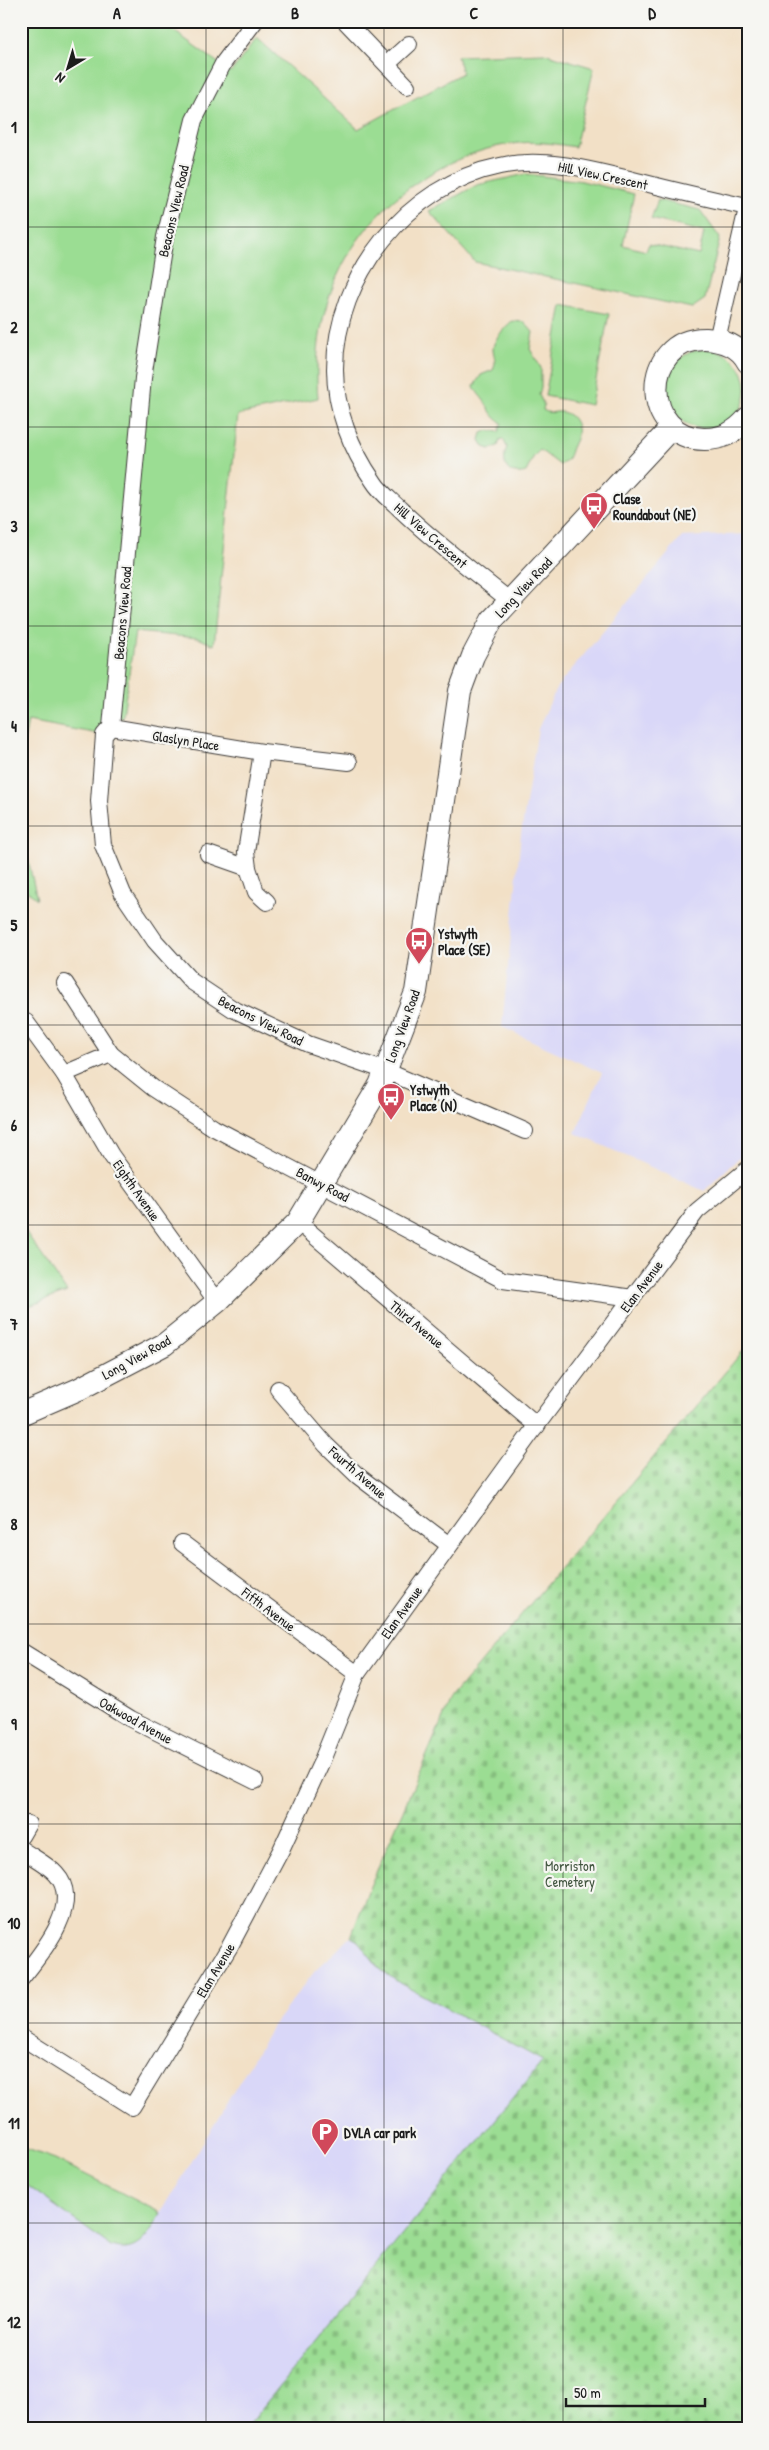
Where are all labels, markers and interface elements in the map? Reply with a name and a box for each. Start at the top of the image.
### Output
text: A [113,2,121,24]
text: B [291,2,299,24]
text: C [470,2,479,24]
text: D [648,2,656,24]
north arrow [42,42,92,92]
text: N [50,69,68,88]
text: 1 [11,116,17,138]
street label: Hill View Crescent [556,156,650,194]
street label: Beacons View Road [153,163,193,259]
text: 2 [10,316,18,338]
place label: Clase Roundabout (NE) [613,489,696,524]
bus stop icon: Clase Roundabout (NE) [579,491,609,530]
street label: Hill View Crescent [390,498,472,572]
text: 3 [10,515,18,537]
street label: Long View Road [490,552,557,622]
street label: Beacons View Road [108,565,136,660]
text: 4 [11,715,17,737]
street label: Glaslyn Place [151,725,221,756]
text: 5 [11,914,18,936]
place label: Ystwyth Place (SE) [438,924,491,959]
bus stop icon: Ystwyth Place (SE) [404,926,434,965]
street label: Long View Road [380,987,425,1065]
street label: Beacons View Road [215,990,307,1050]
place label: Ystwyth Place (N) [410,1080,457,1115]
bus stop icon: Ystwyth Place (N) [376,1082,406,1121]
text: 6 [11,1114,18,1136]
street label: Eighth Avenue [108,1156,165,1225]
street label: Banwy Road [293,1162,353,1207]
street label: Elan Avenue [615,1256,667,1316]
street label: Third Avenue [386,1296,448,1352]
text: 7 [9,1313,18,1335]
street label: Long View Road [98,1330,175,1385]
street label: Fourth Avenue [324,1441,391,1503]
text: 8 [11,1513,18,1535]
street label: Elan Avenue [376,1581,426,1642]
street label: Fifth Avenue [237,1582,300,1636]
street label: Oakwood Avenue [96,1692,176,1748]
text: 9 [11,1713,17,1735]
park label: Morriston Cemetery [545,1856,595,1892]
text: 10 [8,1912,20,1934]
street label: Elan Avenue [191,1939,239,2001]
text: 11 [8,2112,20,2134]
parking icon: DVLA car park [310,2117,340,2156]
place label: DVLA car park [344,2123,416,2144]
text: 12 [7,2311,21,2333]
scale bar [566,2375,705,2407]
text: 50 m [574,2382,601,2403]

